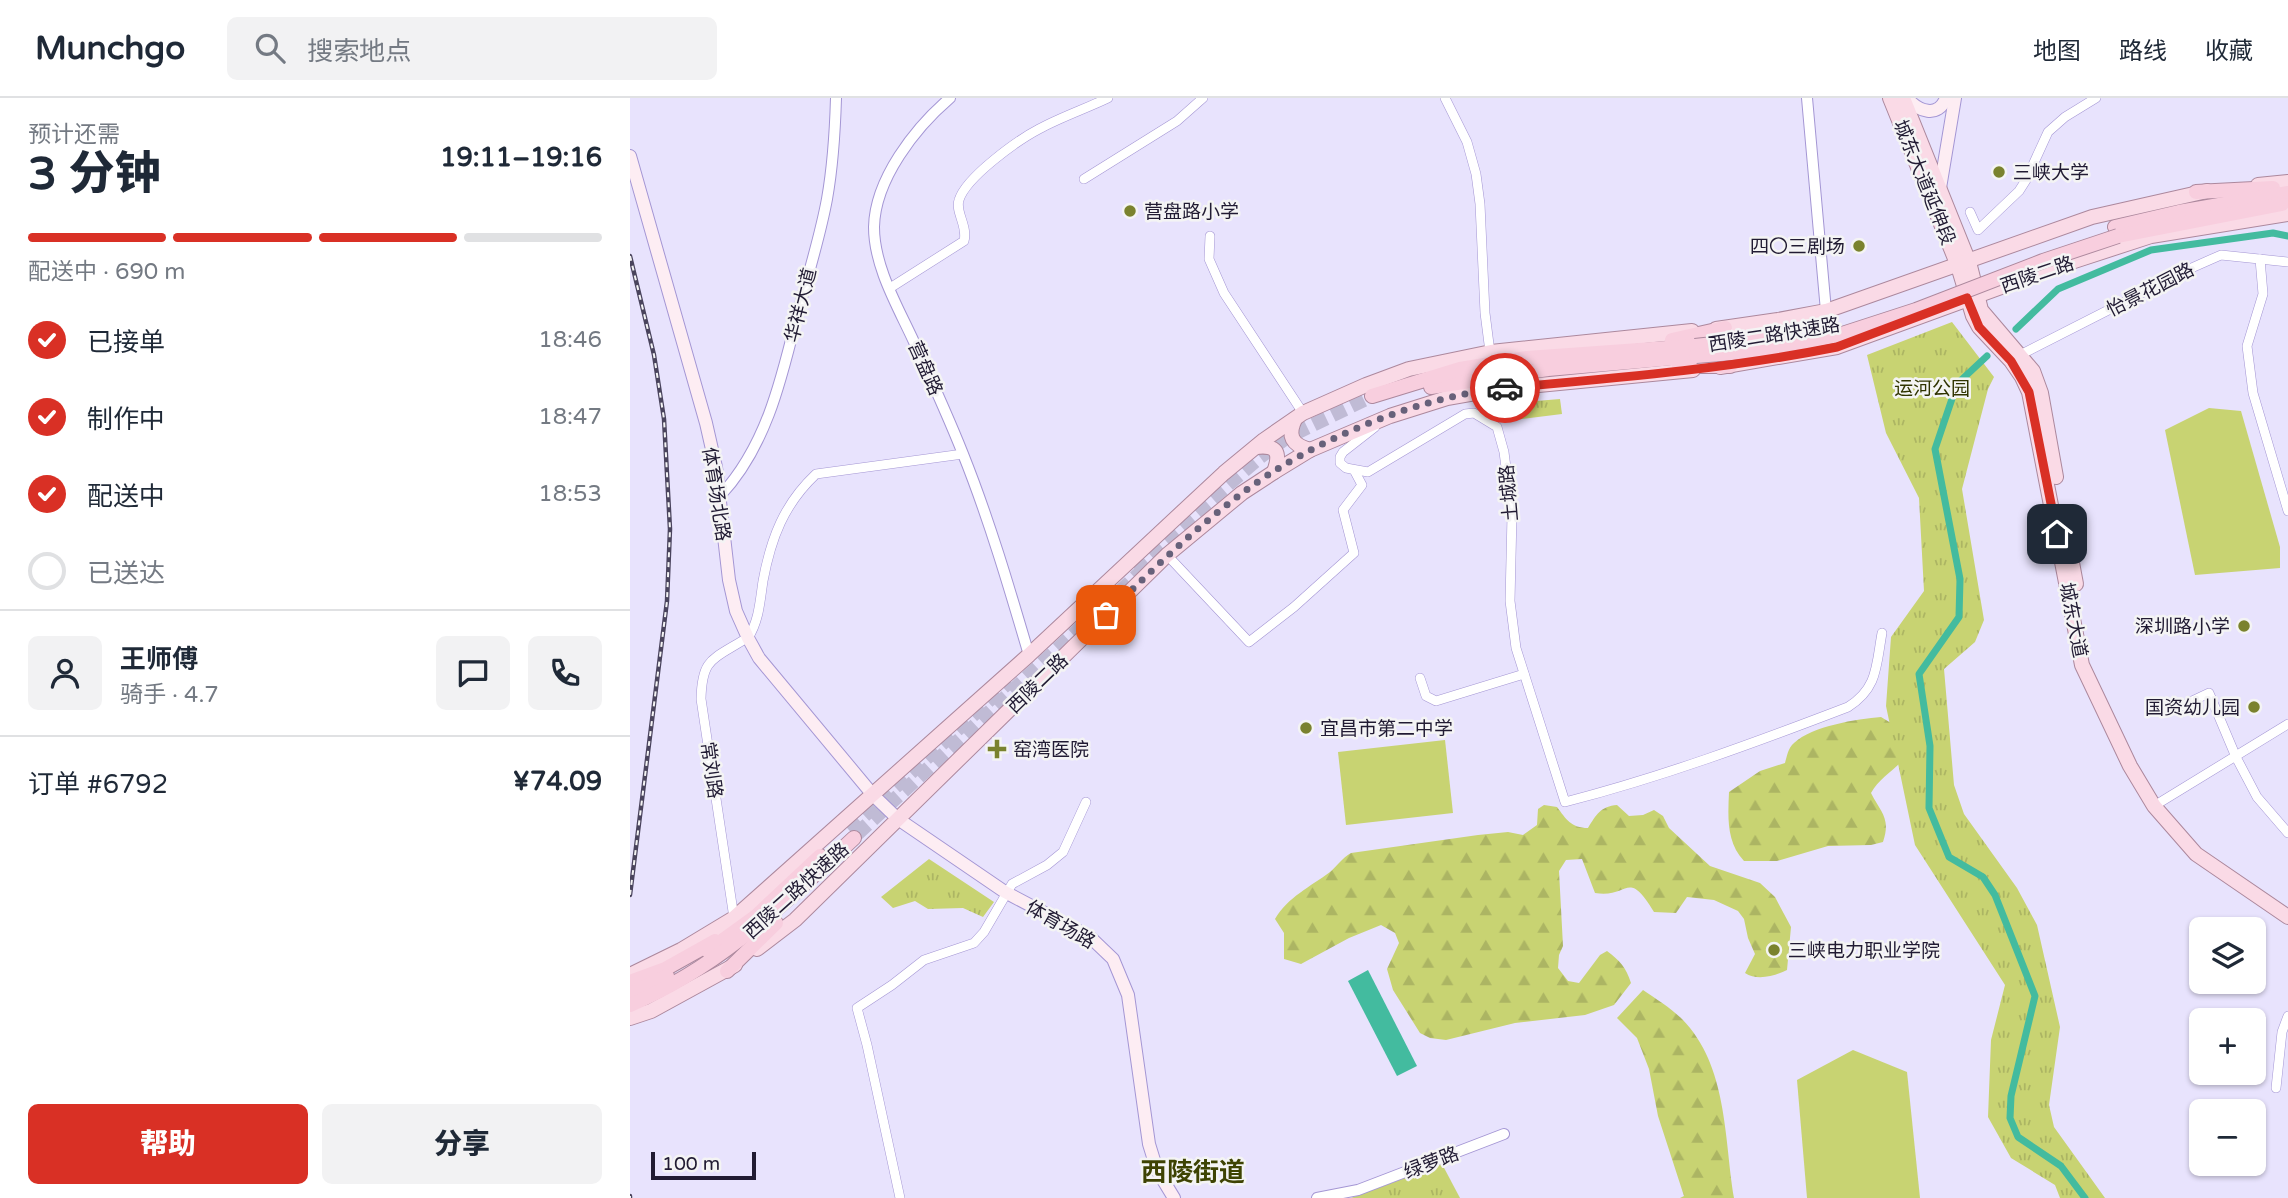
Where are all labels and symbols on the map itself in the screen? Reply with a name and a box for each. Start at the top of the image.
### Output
street label: 城东大道延伸段 [1889,117,1959,248]
place label: 三峡大学 [2013,162,2089,184]
marker: 三峡大学 [1991,164,2007,180]
place label: 营盘路小学 [1144,201,1239,223]
marker: 营盘路小学 [1122,203,1138,219]
place label: 四〇三剧场 [1750,236,1845,258]
marker: 四〇三剧场 [1851,238,1867,254]
street label: 西陵二路 [1998,252,2077,298]
street label: 怡景花园路 [2103,259,2198,321]
street label: 华祥大道 [781,266,821,345]
street label: 西陵二路快速路 [1707,314,1842,356]
street label: 营盘路 [903,338,947,399]
courier [1470,353,1540,423]
park label: 运河公园 [1894,378,1970,400]
street label: 体育场北路 [698,446,734,543]
street label: 土城路 [1496,464,1522,522]
pin [2027,504,2087,564]
street label: 城东大道 [2055,581,2091,660]
pin [1076,585,1136,645]
place label: 深圳路小学 [2135,616,2230,638]
marker: 深圳路小学 [2236,618,2252,634]
street label: 西陵二路 [1003,649,1073,718]
place label: 国资幼儿园 [2145,697,2240,719]
marker: 国资幼儿园 [2246,699,2262,715]
place label: 宜昌市第二中学 [1320,718,1453,740]
marker: 宜昌市第二中学 [1298,720,1314,736]
marker: 窑湾医院 [987,739,1007,759]
place label: 窑湾医院 [1013,739,1089,761]
street label: 常刘路 [696,740,726,800]
street label: 西陵二路快速路 [740,838,853,943]
street label: 体育场路 [1022,896,1099,953]
place label: 三峡电力职业学院 [1788,940,1940,962]
marker: 三峡电力职业学院 [1766,942,1782,958]
street label: 绿萝路 [1401,1142,1462,1183]
scale bar [651,1149,756,1181]
district label: 西陵街道 [1141,1157,1245,1188]

